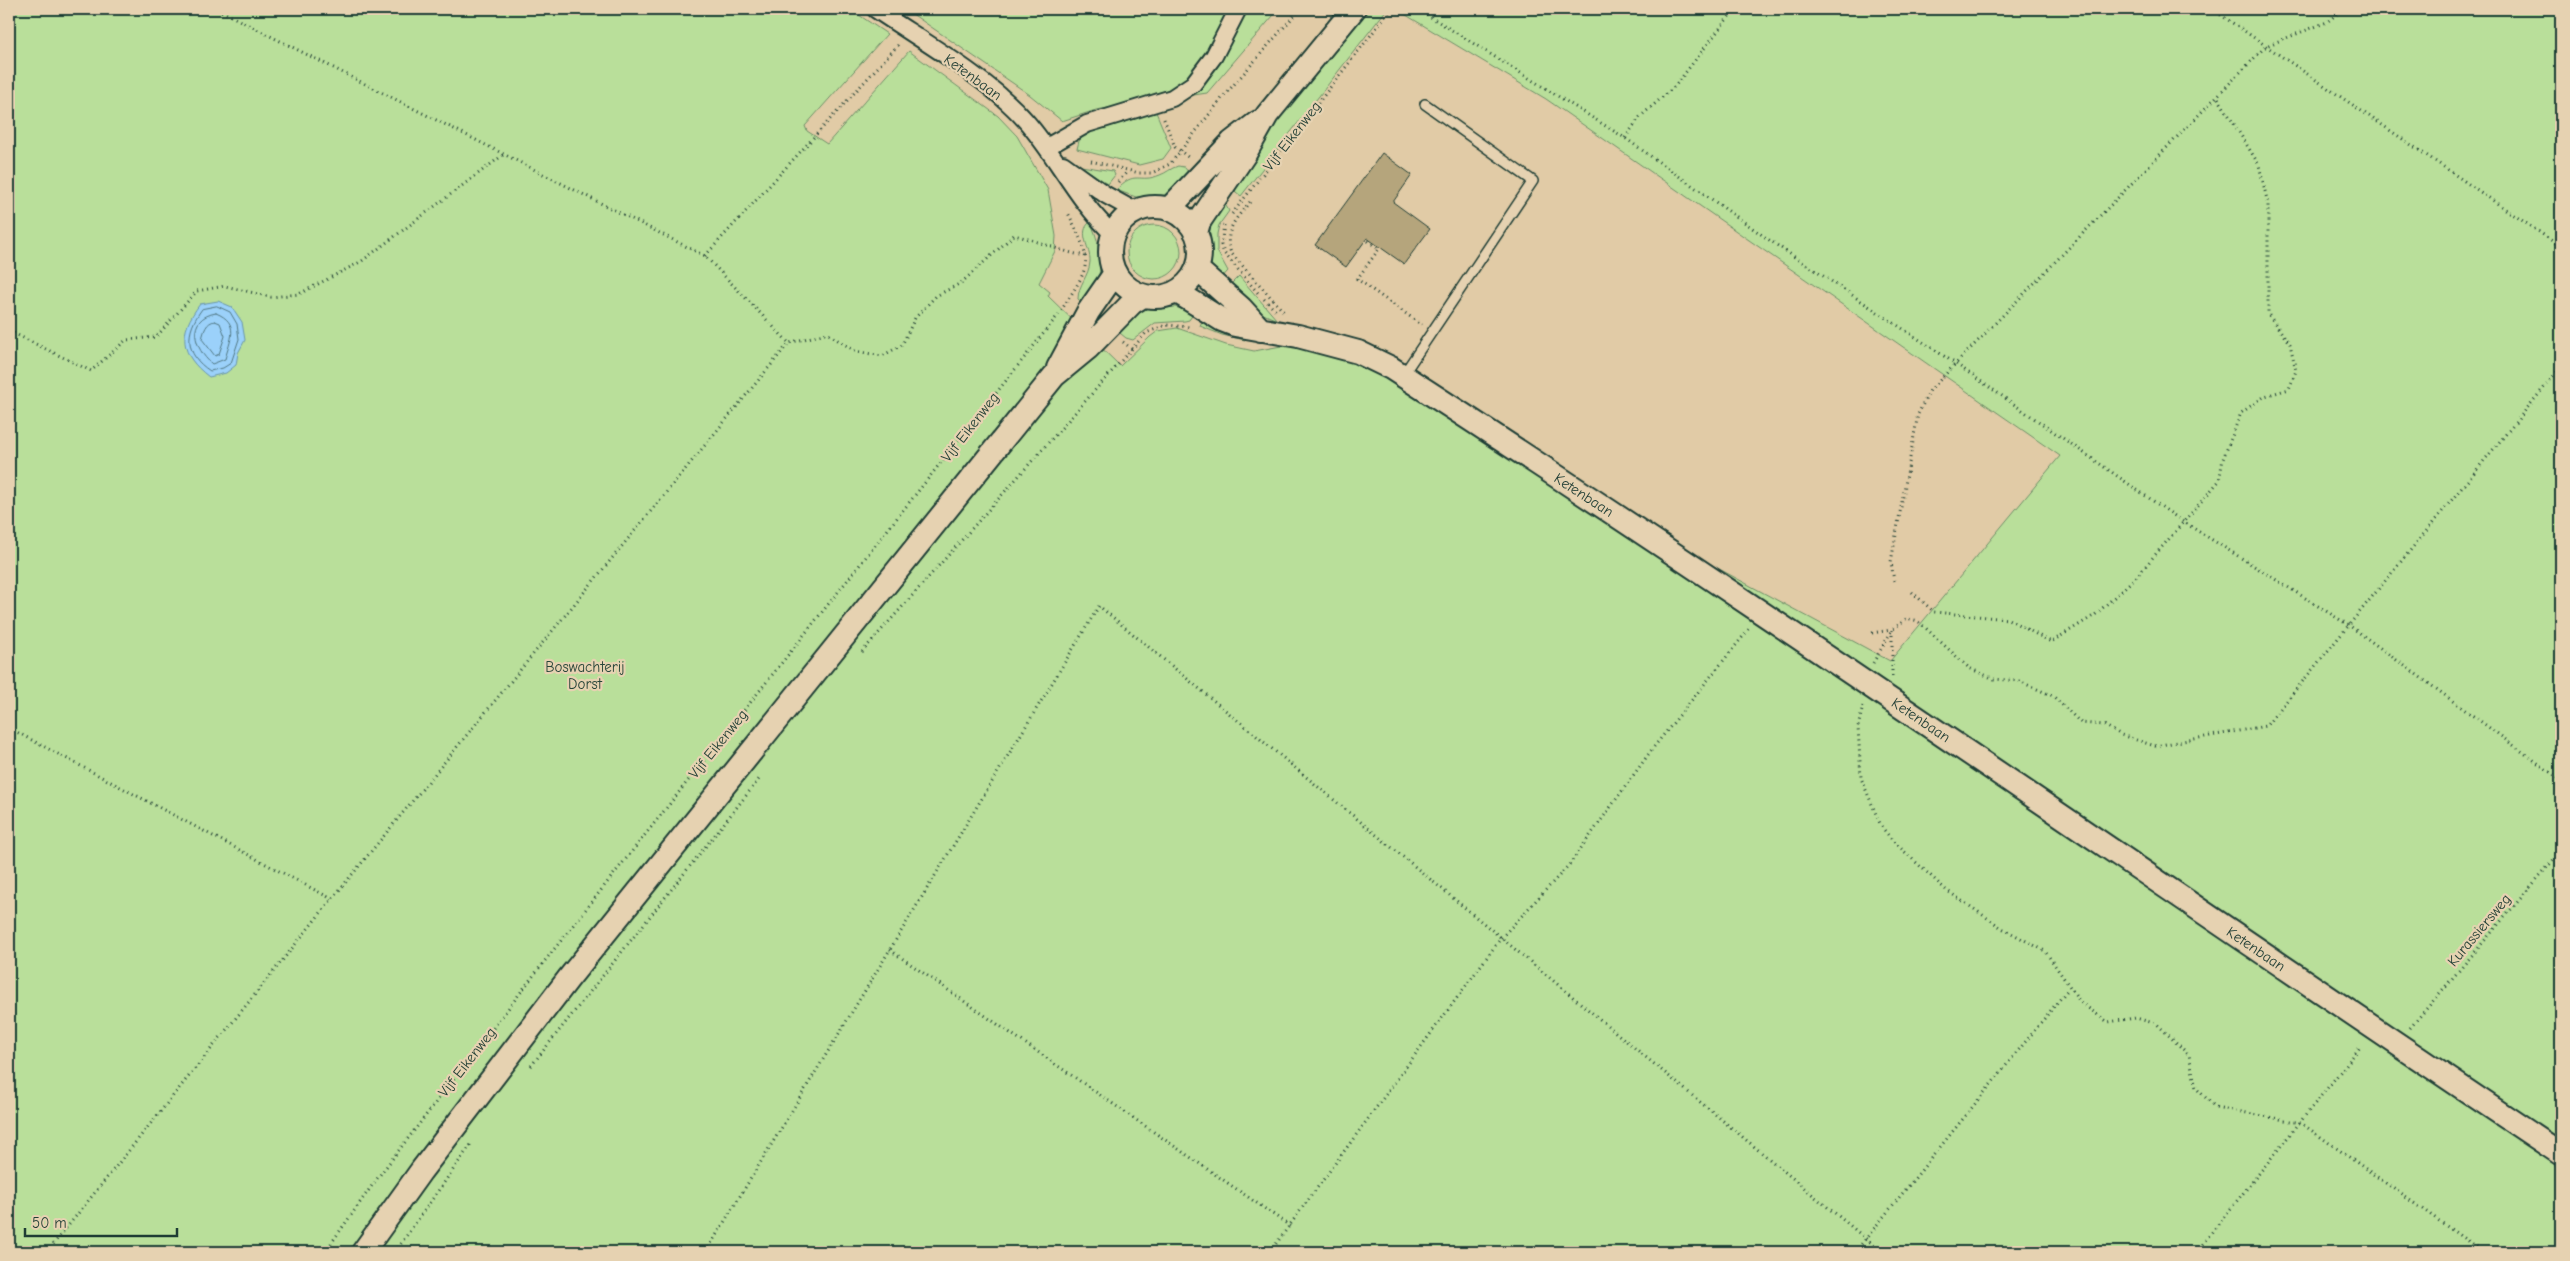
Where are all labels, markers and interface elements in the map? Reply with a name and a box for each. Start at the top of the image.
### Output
street label: Ketenbaan [940,50,1006,104]
street label: Vijf Eikenweg [1259,98,1325,174]
street label: Vijf Eikenweg [937,389,1003,465]
street label: Ketenbaan [1551,469,1617,521]
park label: Boswachterij Dorst [545,658,625,693]
street label: Ketenbaan [1888,694,1954,746]
street label: Vijf Eikenweg [685,706,751,782]
street label: Kurassiersweg [2443,890,2515,970]
street label: Ketenbaan [2223,923,2289,975]
street label: Vijf Eikenweg [434,1024,500,1100]
scale bar [25,1206,178,1238]
text: 50 m [32,1214,67,1232]

